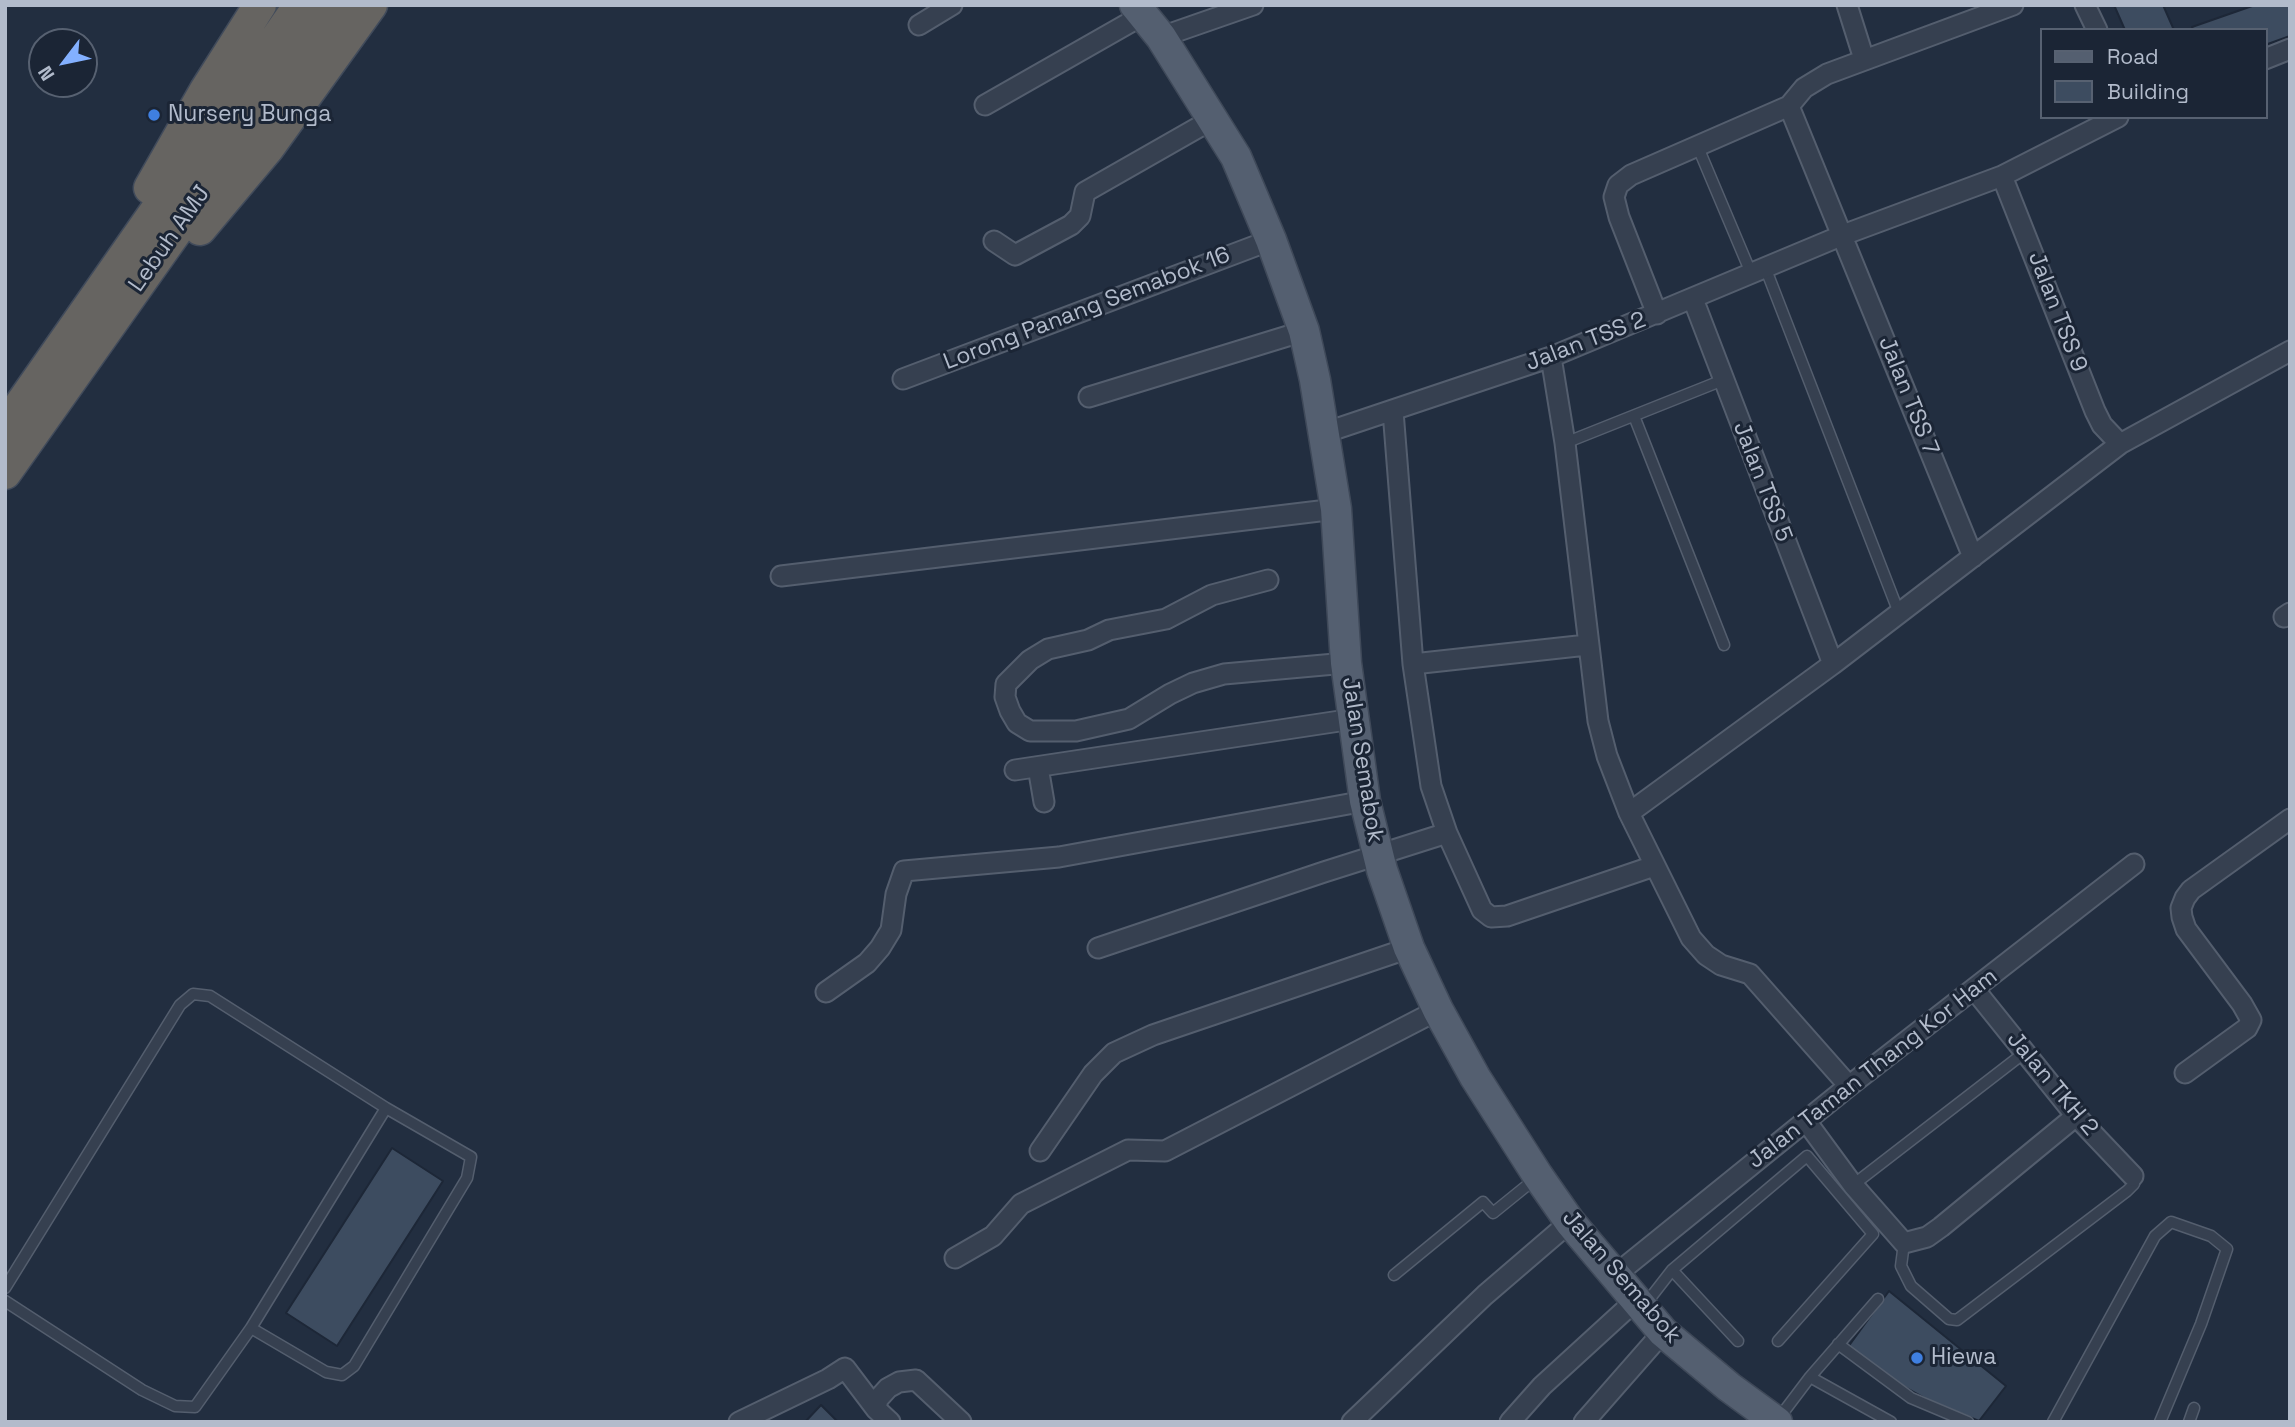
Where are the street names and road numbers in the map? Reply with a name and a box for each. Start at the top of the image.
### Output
street label: Lebuh AMJ [123,181,217,297]
street label: Lorong Panang Semabok 16 [940,242,1234,376]
street label: Jalan TSS 9 [2021,248,2093,376]
street label: Jalan TSS 2 [1522,306,1650,378]
street label: Jalan TSS 7 [1872,333,1944,459]
street label: Jalan TSS 5 [1727,418,1797,546]
street label: Jalan Semabok [1335,675,1389,845]
street label: Jalan Taman Thang Kor Ham [1743,963,2003,1175]
street label: Jalan TKH 2 [2000,1026,2104,1142]
street label: Jalan Semabok [1556,1205,1686,1349]

